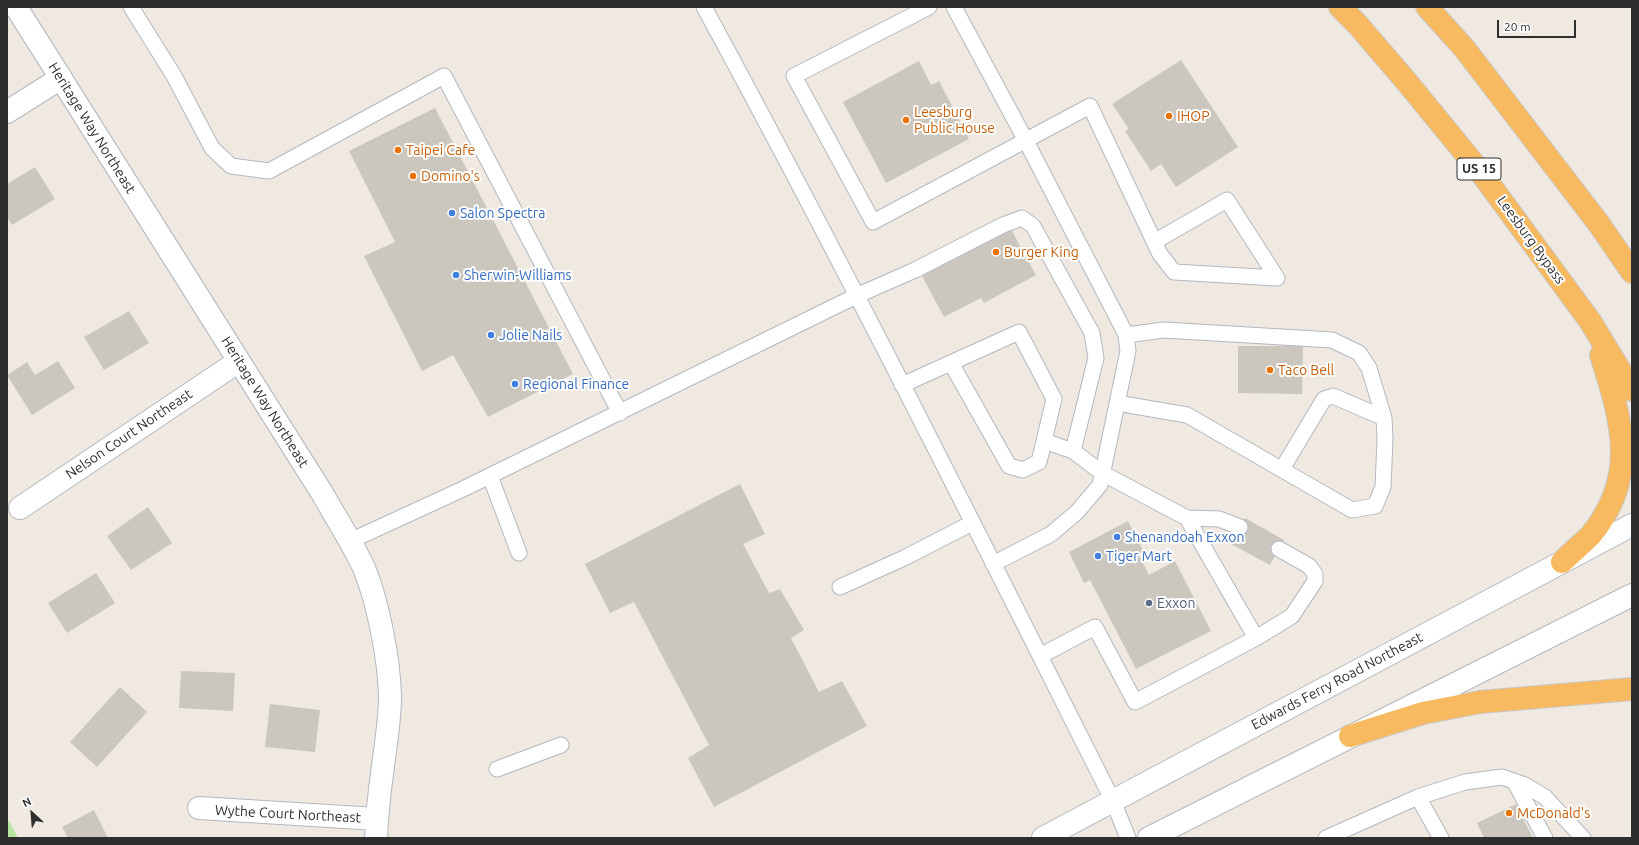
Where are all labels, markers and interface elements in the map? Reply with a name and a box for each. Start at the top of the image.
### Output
scale bar [1499,12,1578,38]
text: 20 m [1504,20,1531,33]
street label: Heritage Way Northeast [45,59,139,197]
place label: Leesburg Public House [914,104,995,136]
place label: IHOP [1177,108,1210,124]
marker: IHOP [1164,111,1174,121]
marker: Leesburg Public House [901,115,911,125]
place label: Taipei Cafe [406,142,475,158]
marker: Taipei Cafe [393,145,403,155]
road number: US 15 [1457,158,1501,180]
place label: Domino's [421,168,480,184]
marker: Domino's [408,171,418,181]
street label: Leesburg Bypass [1493,193,1569,287]
place label: Salon Spectra [460,205,545,221]
marker: Salon Spectra [447,208,457,218]
place label: Burger King [1004,244,1079,260]
marker: Burger King [991,247,1001,257]
place label: Sherwin-Williams [464,267,572,283]
marker: Sherwin-Williams [451,270,461,280]
place label: Jolie Nails [499,327,562,343]
marker: Jolie Nails [486,330,496,340]
street label: Heritage Way Northeast [218,333,312,471]
place label: Taco Bell [1278,362,1334,378]
marker: Taco Bell [1265,365,1275,375]
place label: Regional Finance [523,376,629,392]
marker: Regional Finance [510,379,520,389]
street label: Nelson Court Northeast [62,385,196,483]
place label: Shenandoah Exxon [1125,529,1244,545]
marker: Shenandoah Exxon [1112,532,1122,542]
place label: Tiger Mart [1106,548,1172,564]
marker: Tiger Mart [1093,551,1103,561]
place label: Exxon [1157,595,1195,611]
marker: Exxon [1144,598,1154,608]
street label: Edwards Ferry Road Northeast [1248,629,1426,733]
north arrow [12,793,52,833]
text: N [20,795,33,809]
street label: Wythe Court Northeast [214,802,362,826]
place label: McDonald's [1517,805,1590,821]
marker: McDonald's [1504,808,1514,818]

